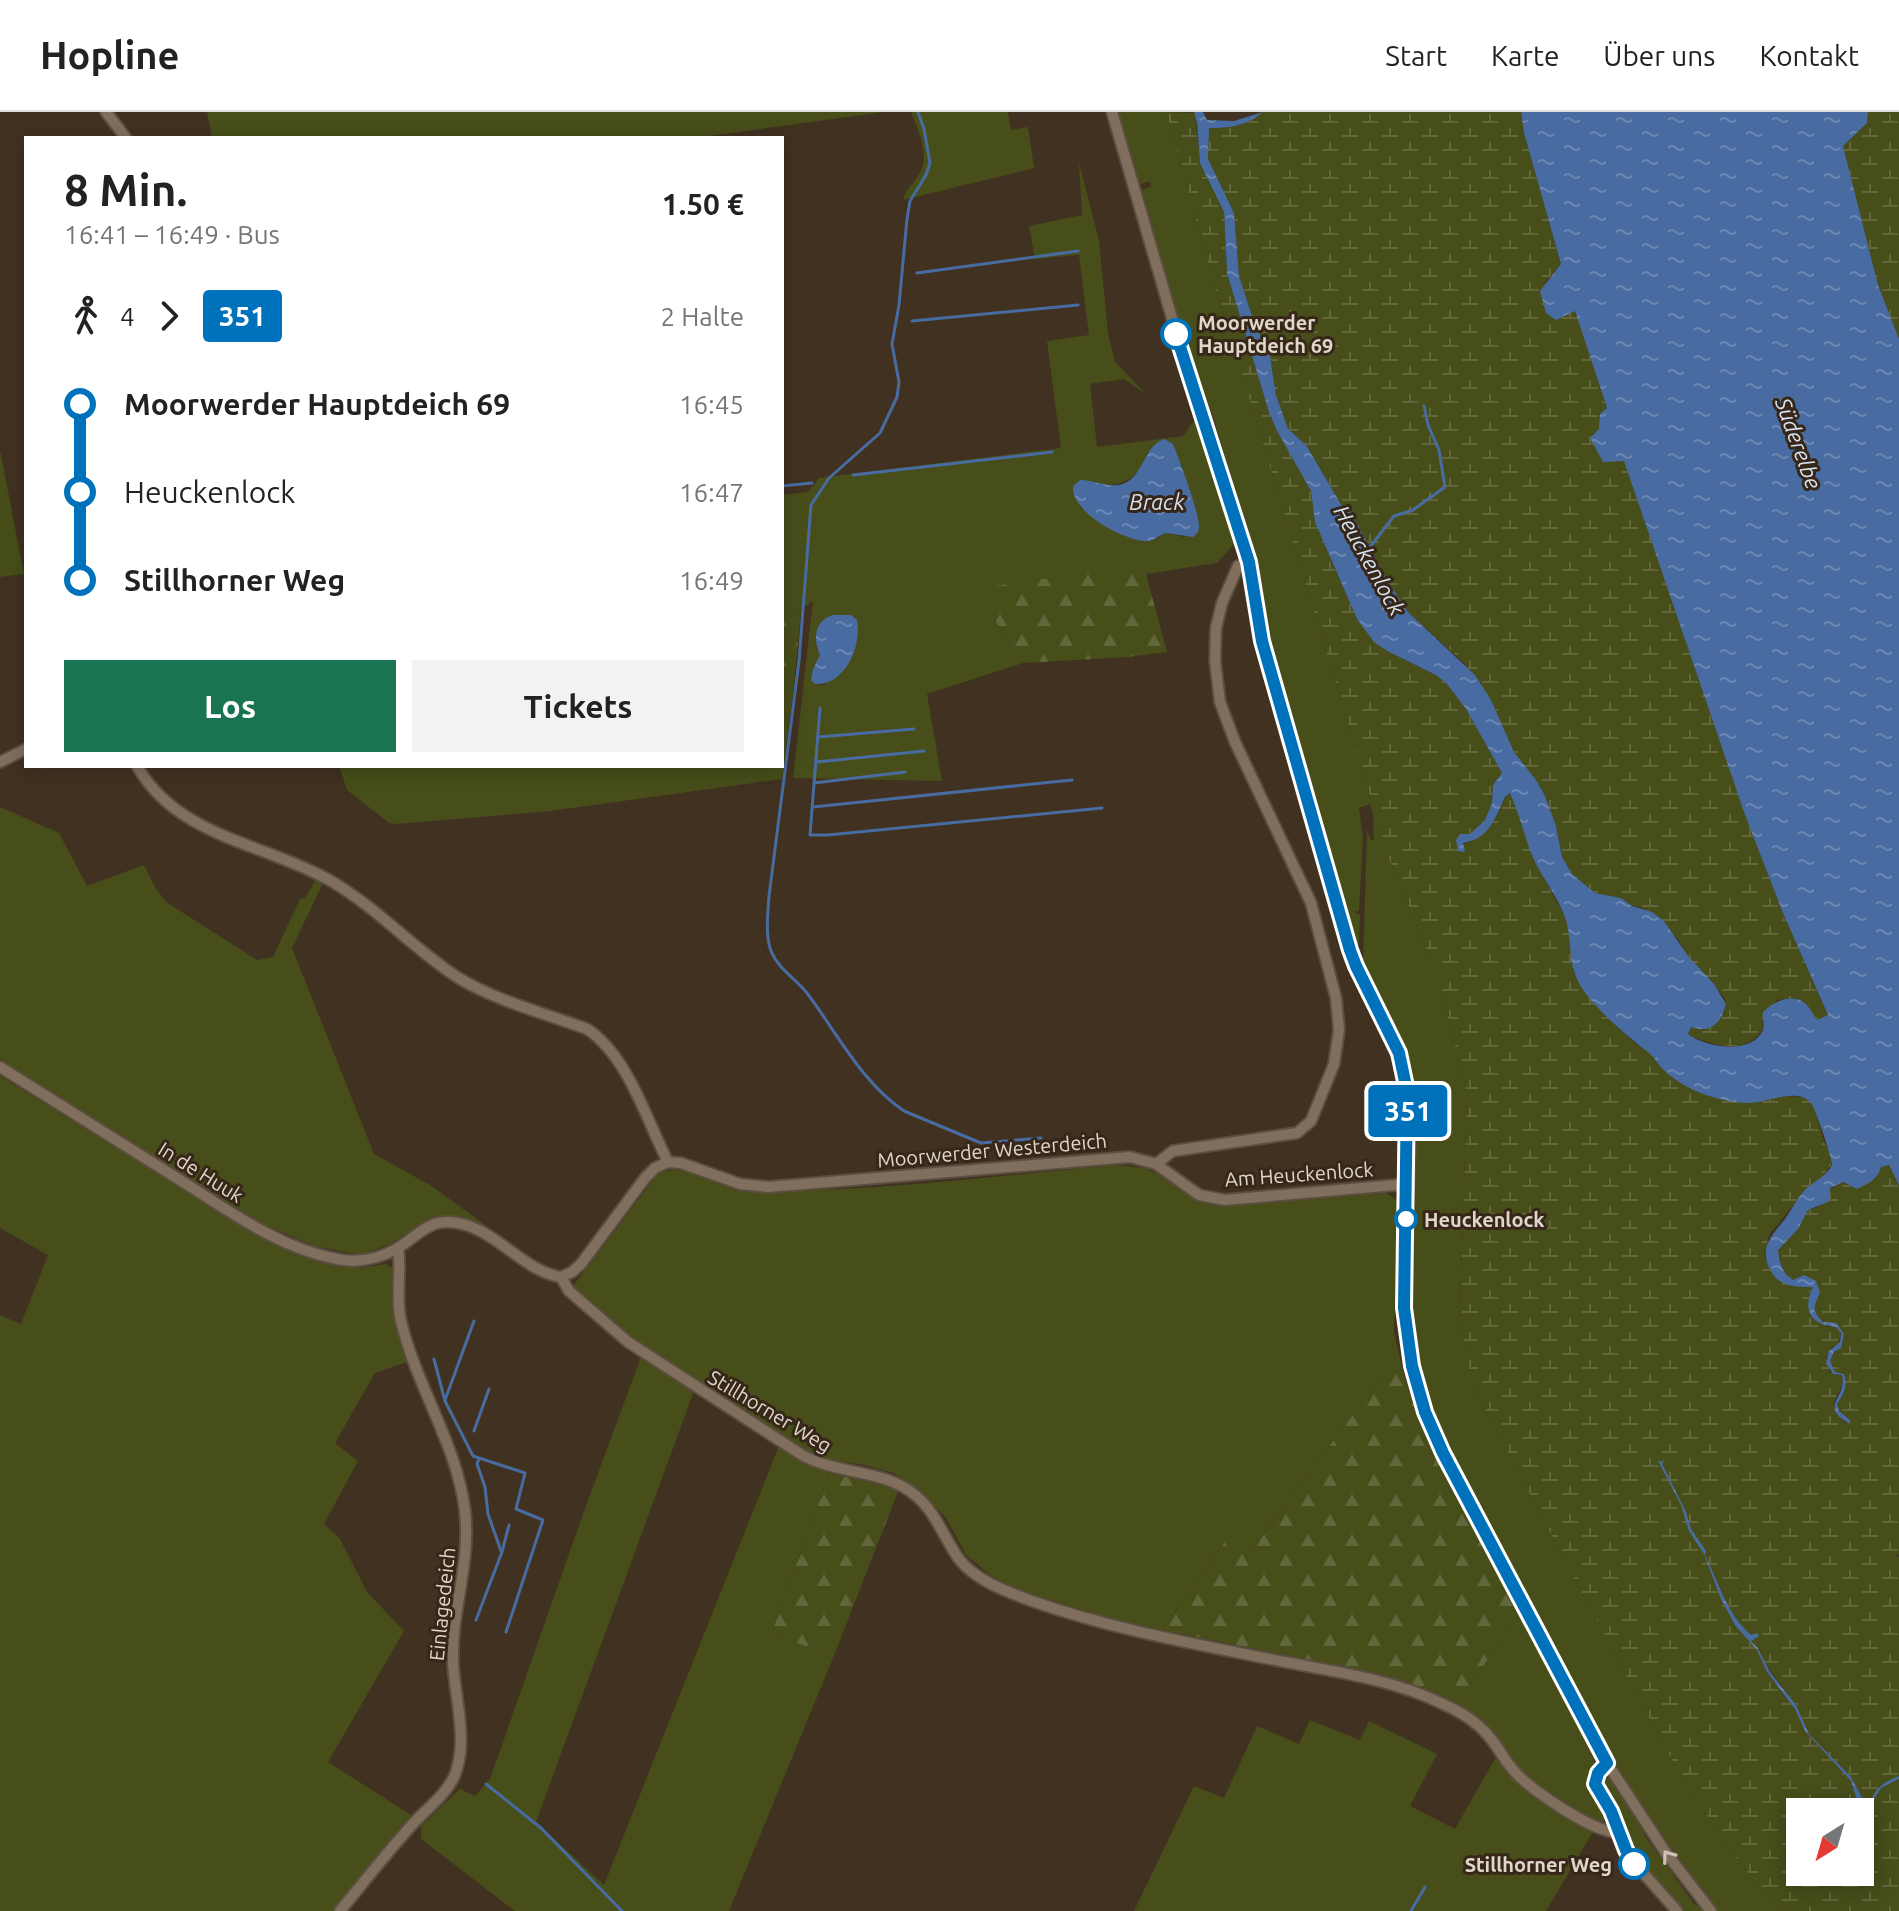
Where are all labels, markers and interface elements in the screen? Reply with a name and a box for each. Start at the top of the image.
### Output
text: Hopline [40,34,179,76]
text: Start [1385,40,1447,71]
text: Karte [1491,40,1559,71]
text: Über uns [1603,40,1715,71]
text: Kontakt [1759,40,1859,71]
text: 8 Min. [64,165,187,214]
text: 1.50 € [662,187,744,221]
text: 16:41 – 16:49 · Bus [64,220,280,249]
icon: walk [64,294,108,338]
icon: forward [147,294,191,338]
text: 351 [219,300,266,331]
text: 4 [120,302,135,331]
text: 2 Halte [661,302,744,331]
place label: Moorwerder Hauptdeich 69 [1198,311,1333,357]
marker: Moorwerder Hauptdeich 69 [1161,319,1191,349]
text: Moorwerder Hauptdeich 69 [124,387,510,421]
text: 16:45 [679,390,744,419]
water label: Süderelbe [1771,393,1827,492]
text: Heuckenlock [124,475,295,509]
text: 16:47 [679,478,744,507]
water label: Brack [1129,489,1185,514]
water label: Heuckenlock [1330,501,1411,620]
text: Stillhorner Weg [124,563,345,597]
text: 16:49 [679,566,744,595]
button: Los [64,660,396,752]
button: Tickets [412,660,744,752]
line badge: 351 [1362,1085,1454,1137]
text: 351 [1384,1095,1432,1126]
street label: Moorwerder Westerdeich [876,1129,1108,1171]
street label: In de Huuk [154,1137,248,1207]
street label: Am Heuckenlock [1224,1157,1374,1191]
marker: Heuckenlock [1395,1208,1417,1230]
place label: Heuckenlock [1424,1208,1545,1231]
street label: Stillhorner Weg [704,1365,836,1457]
street label: Einlagedeich [425,1546,459,1662]
north arrow [1786,1798,1874,1886]
map controls [1786,1798,1874,1886]
marker: Stillhorner Weg [1619,1849,1649,1879]
one-way arrow [1664,1851,1678,1865]
place label: Stillhorner Weg [1465,1853,1612,1876]

